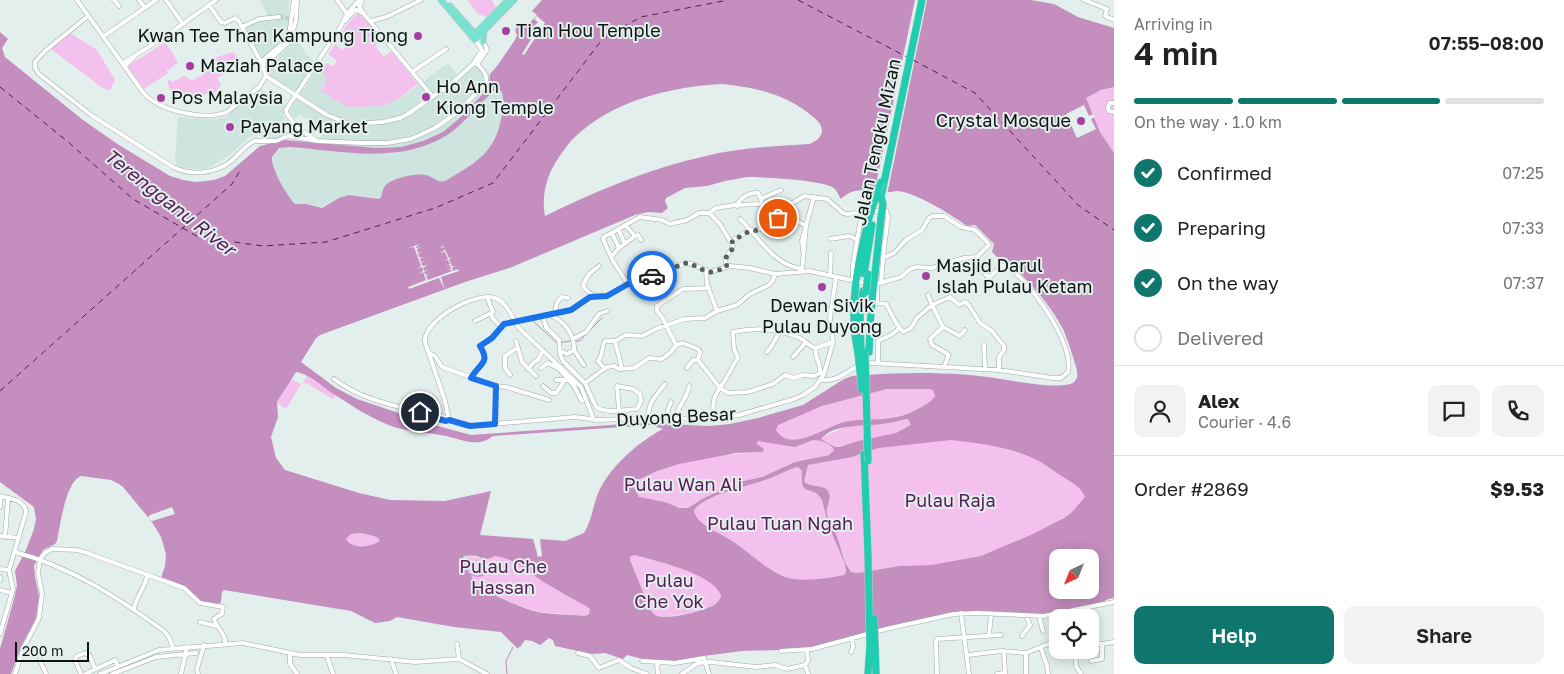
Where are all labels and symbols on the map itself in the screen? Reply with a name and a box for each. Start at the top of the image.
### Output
place label: Tian Hou Temple [516,19,661,41]
place label: Kwan Tee Than Kampung Tiong [137,24,408,46]
marker: Tian Hou Temple [500,25,512,37]
marker: Kwan Tee Than Kampung Tiong [412,30,424,42]
place label: Maziah Palace [200,54,323,76]
street label: Jalan Tengku Mizan [848,56,904,227]
marker: Maziah Palace [184,60,196,72]
place label: Ho Ann Kiong Temple [436,75,554,118]
place label: Pos Malaysia [171,86,283,108]
marker: Ho Ann Kiong Temple [420,91,432,103]
marker: Pos Malaysia [155,92,167,104]
place label: Crystal Mosque [936,109,1071,131]
place label: Payang Market [240,115,368,137]
marker: Crystal Mosque [1075,115,1087,127]
marker: Payang Market [224,121,236,133]
water label: Terengganu River [100,143,242,261]
pin [757,197,799,239]
courier [627,251,677,301]
place label: Masjid Darul Islah Pulau Ketam [936,254,1093,297]
marker: Masjid Darul Islah Pulau Ketam [920,270,932,282]
marker: Dewan Sivik Pulau Duyong [816,281,828,293]
place label: Dewan Sivik Pulau Duyong [762,294,882,337]
pin [399,391,441,433]
street label: Duyong Besar [616,402,736,430]
park label: Pulau Wan Ali [624,473,742,495]
park label: Pulau Raja [904,489,996,511]
park label: Pulau Tuan Ngah [707,512,853,534]
north arrow [1049,549,1099,599]
park label: Pulau Che Hassan [459,555,547,598]
park label: Pulau Che Yok [634,569,704,612]
scale bar [15,639,89,662]

